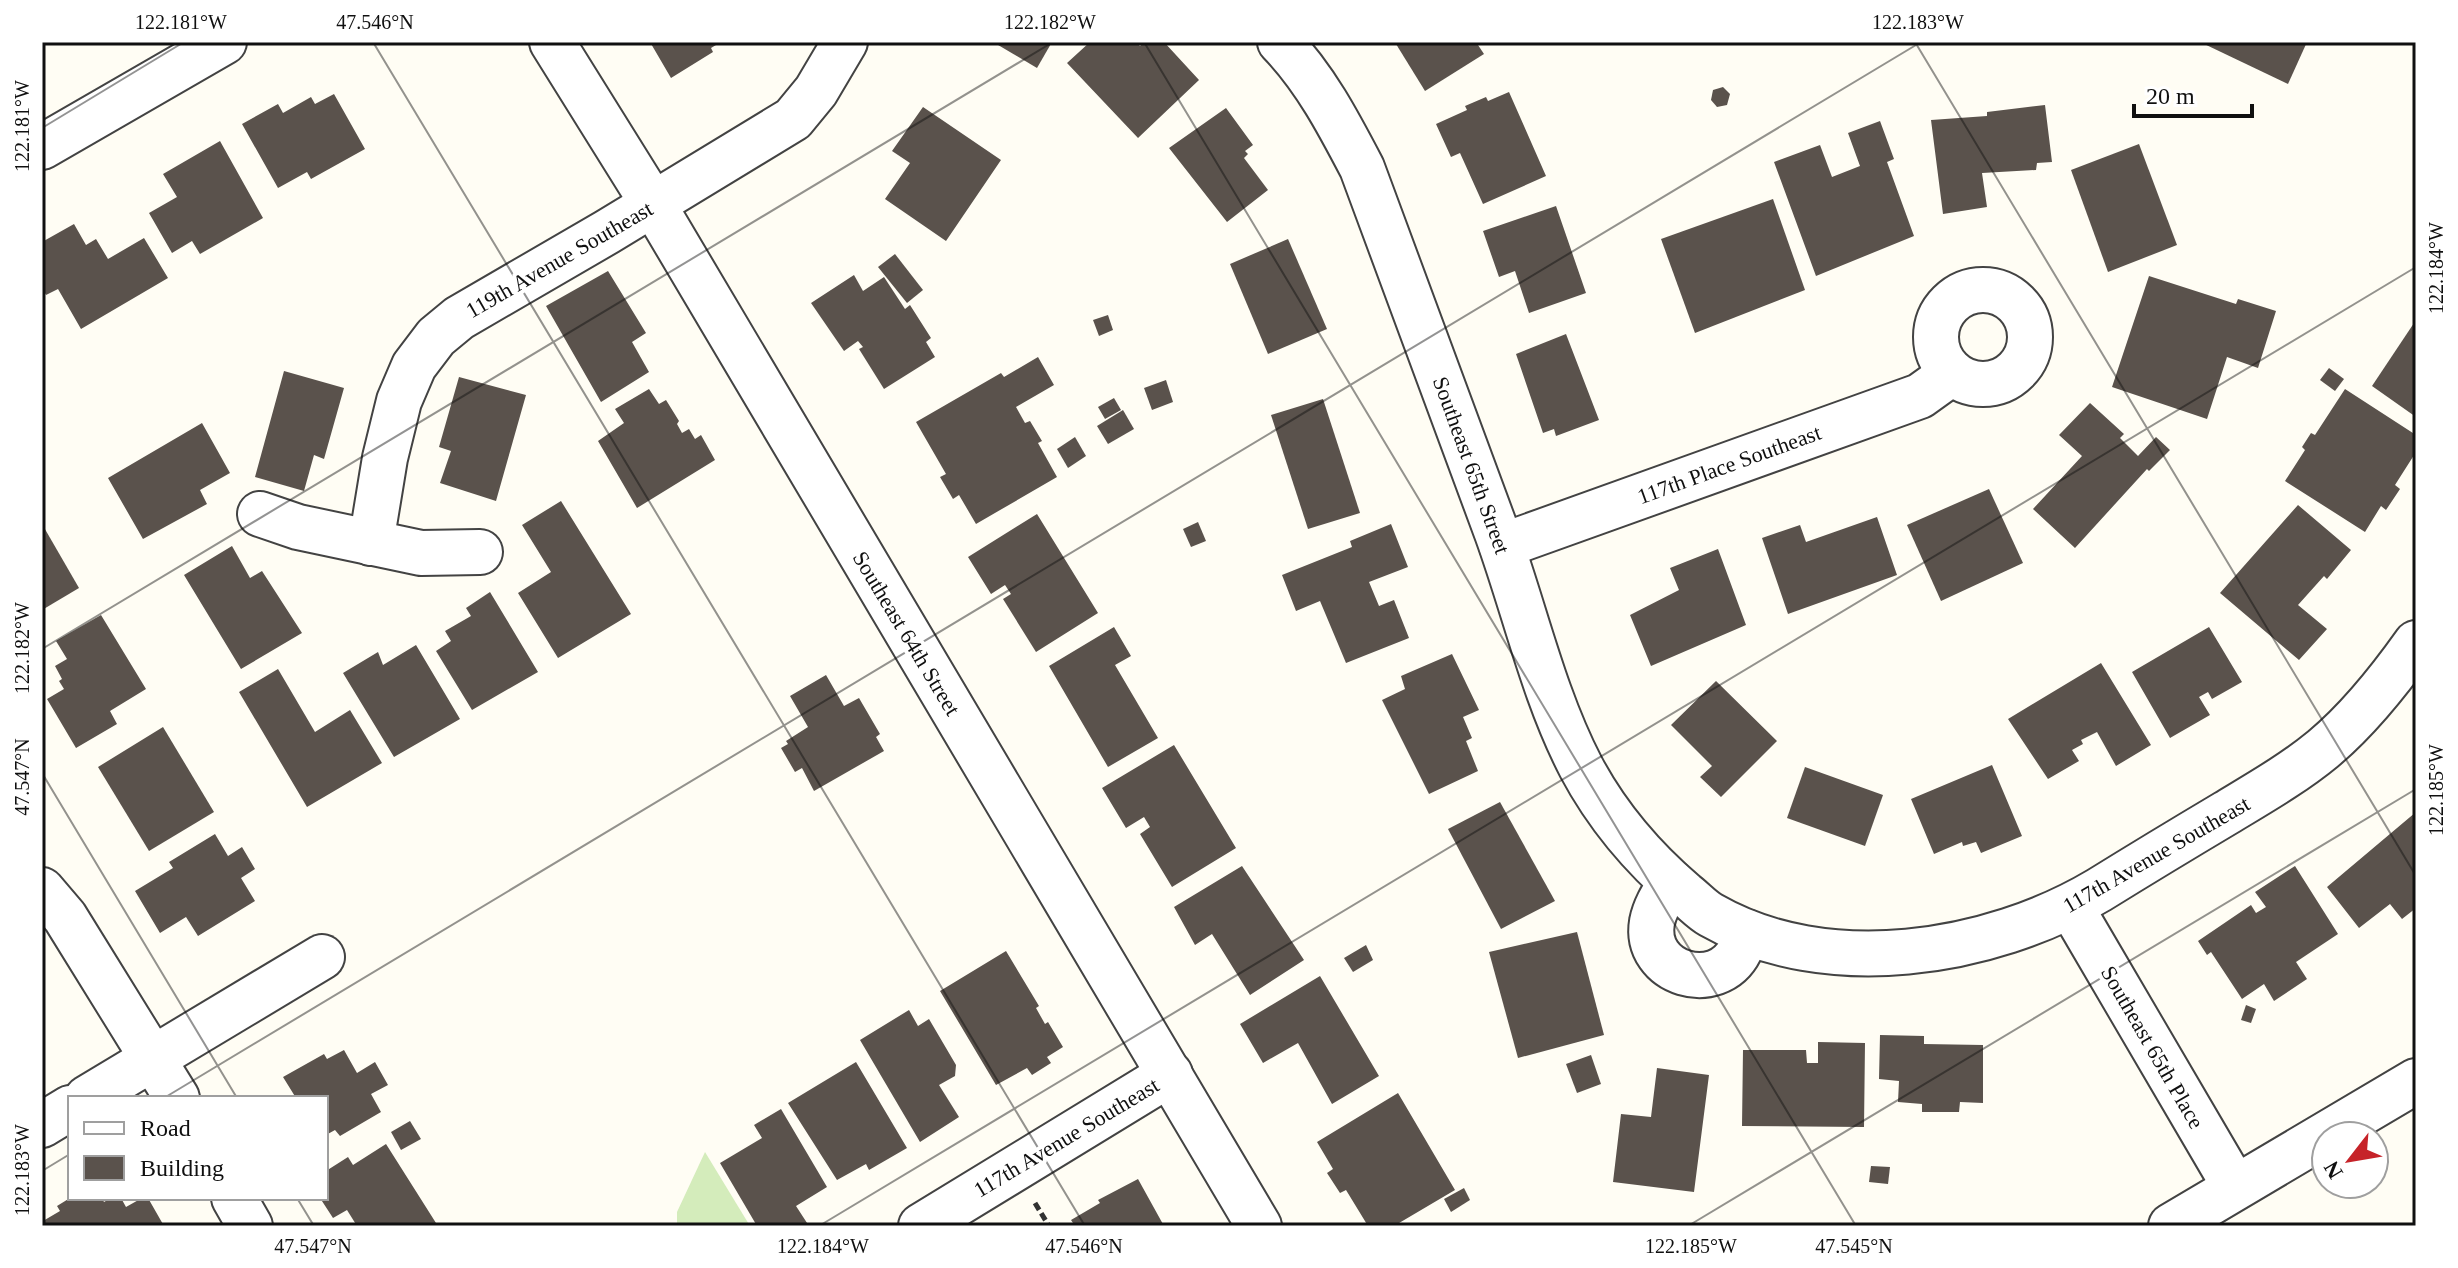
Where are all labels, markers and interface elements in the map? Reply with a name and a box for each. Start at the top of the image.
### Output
text: 122.181°W [135,11,227,33]
text: 47.546°N [336,11,414,33]
text: 122.182°W [1004,11,1096,33]
text: 122.183°W [1872,11,1964,33]
scale bar [2134,68,2252,118]
text: 122.181°W [11,80,33,172]
text: 20 m [2146,83,2195,109]
street label: 119th Avenue Southeast [461,196,657,323]
text: 122.184°W [2425,222,2447,314]
street label: Southeast 65th Street [1428,373,1515,557]
street label: 117th Place Southeast [1634,420,1824,509]
street label: Southeast 64th Street [848,547,965,720]
text: 122.182°W [11,602,33,694]
text: 47.547°N [11,738,33,816]
text: 122.185°W [2425,744,2447,836]
street label: 117th Avenue Southeast [2058,791,2254,918]
street label: Southeast 65th Place [2096,962,2209,1133]
street label: 117th Avenue Southeast [969,1072,1163,1203]
legend [68,1096,328,1200]
text: Road [140,1115,191,1141]
north arrow [2310,1120,2390,1200]
text: 122.183°W [11,1124,33,1216]
text: Building [140,1155,224,1181]
text: N [2318,1157,2348,1183]
text: 47.547°N [274,1235,352,1257]
text: 122.184°W [777,1235,869,1257]
text: 47.546°N [1045,1235,1123,1257]
text: 122.185°W [1645,1235,1737,1257]
text: 47.545°N [1815,1235,1893,1257]

